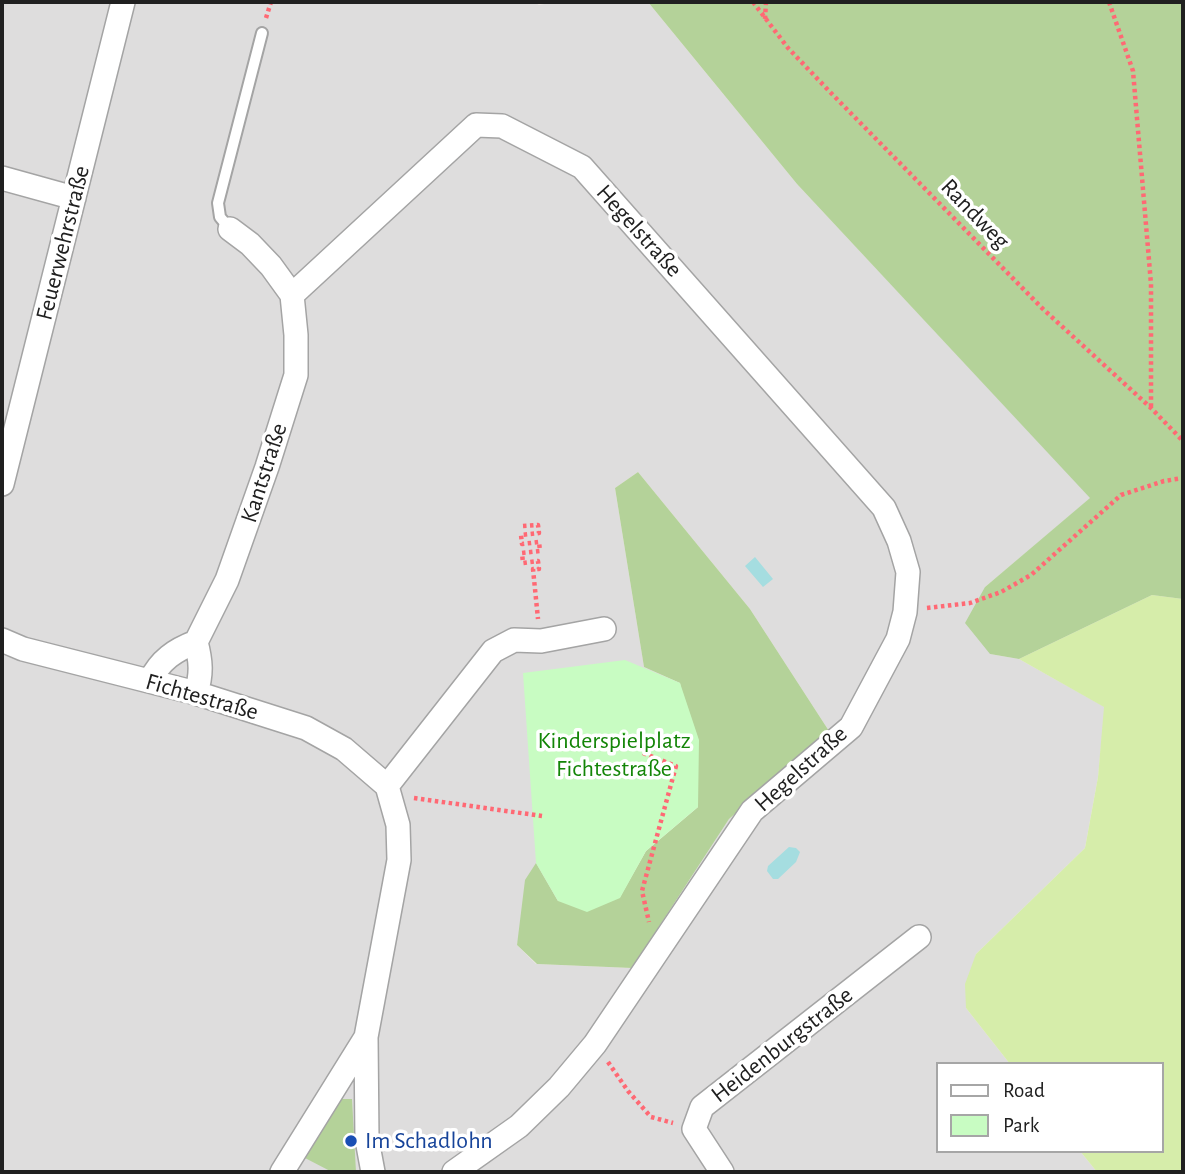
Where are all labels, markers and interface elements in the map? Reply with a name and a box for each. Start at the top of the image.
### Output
street label: Feuerwehrstraße [30,163,96,323]
street label: Randweg [934,173,1016,255]
street label: Hegelstraße [590,179,688,283]
street label: Kantstraße [234,419,294,527]
street label: Fichtestraße [142,667,262,727]
street label: Hegelstraße [749,720,853,818]
park label: Kinderspielplatz Fichtestraße [537,727,691,783]
street label: Heidenburgstraße [705,981,859,1109]
legend [936,1062,1164,1153]
text: Road [1003,1080,1045,1101]
text: Park [1003,1115,1039,1136]
place label: Im Schadlohn [365,1127,493,1155]
marker: Im Schadlohn [343,1133,359,1149]

